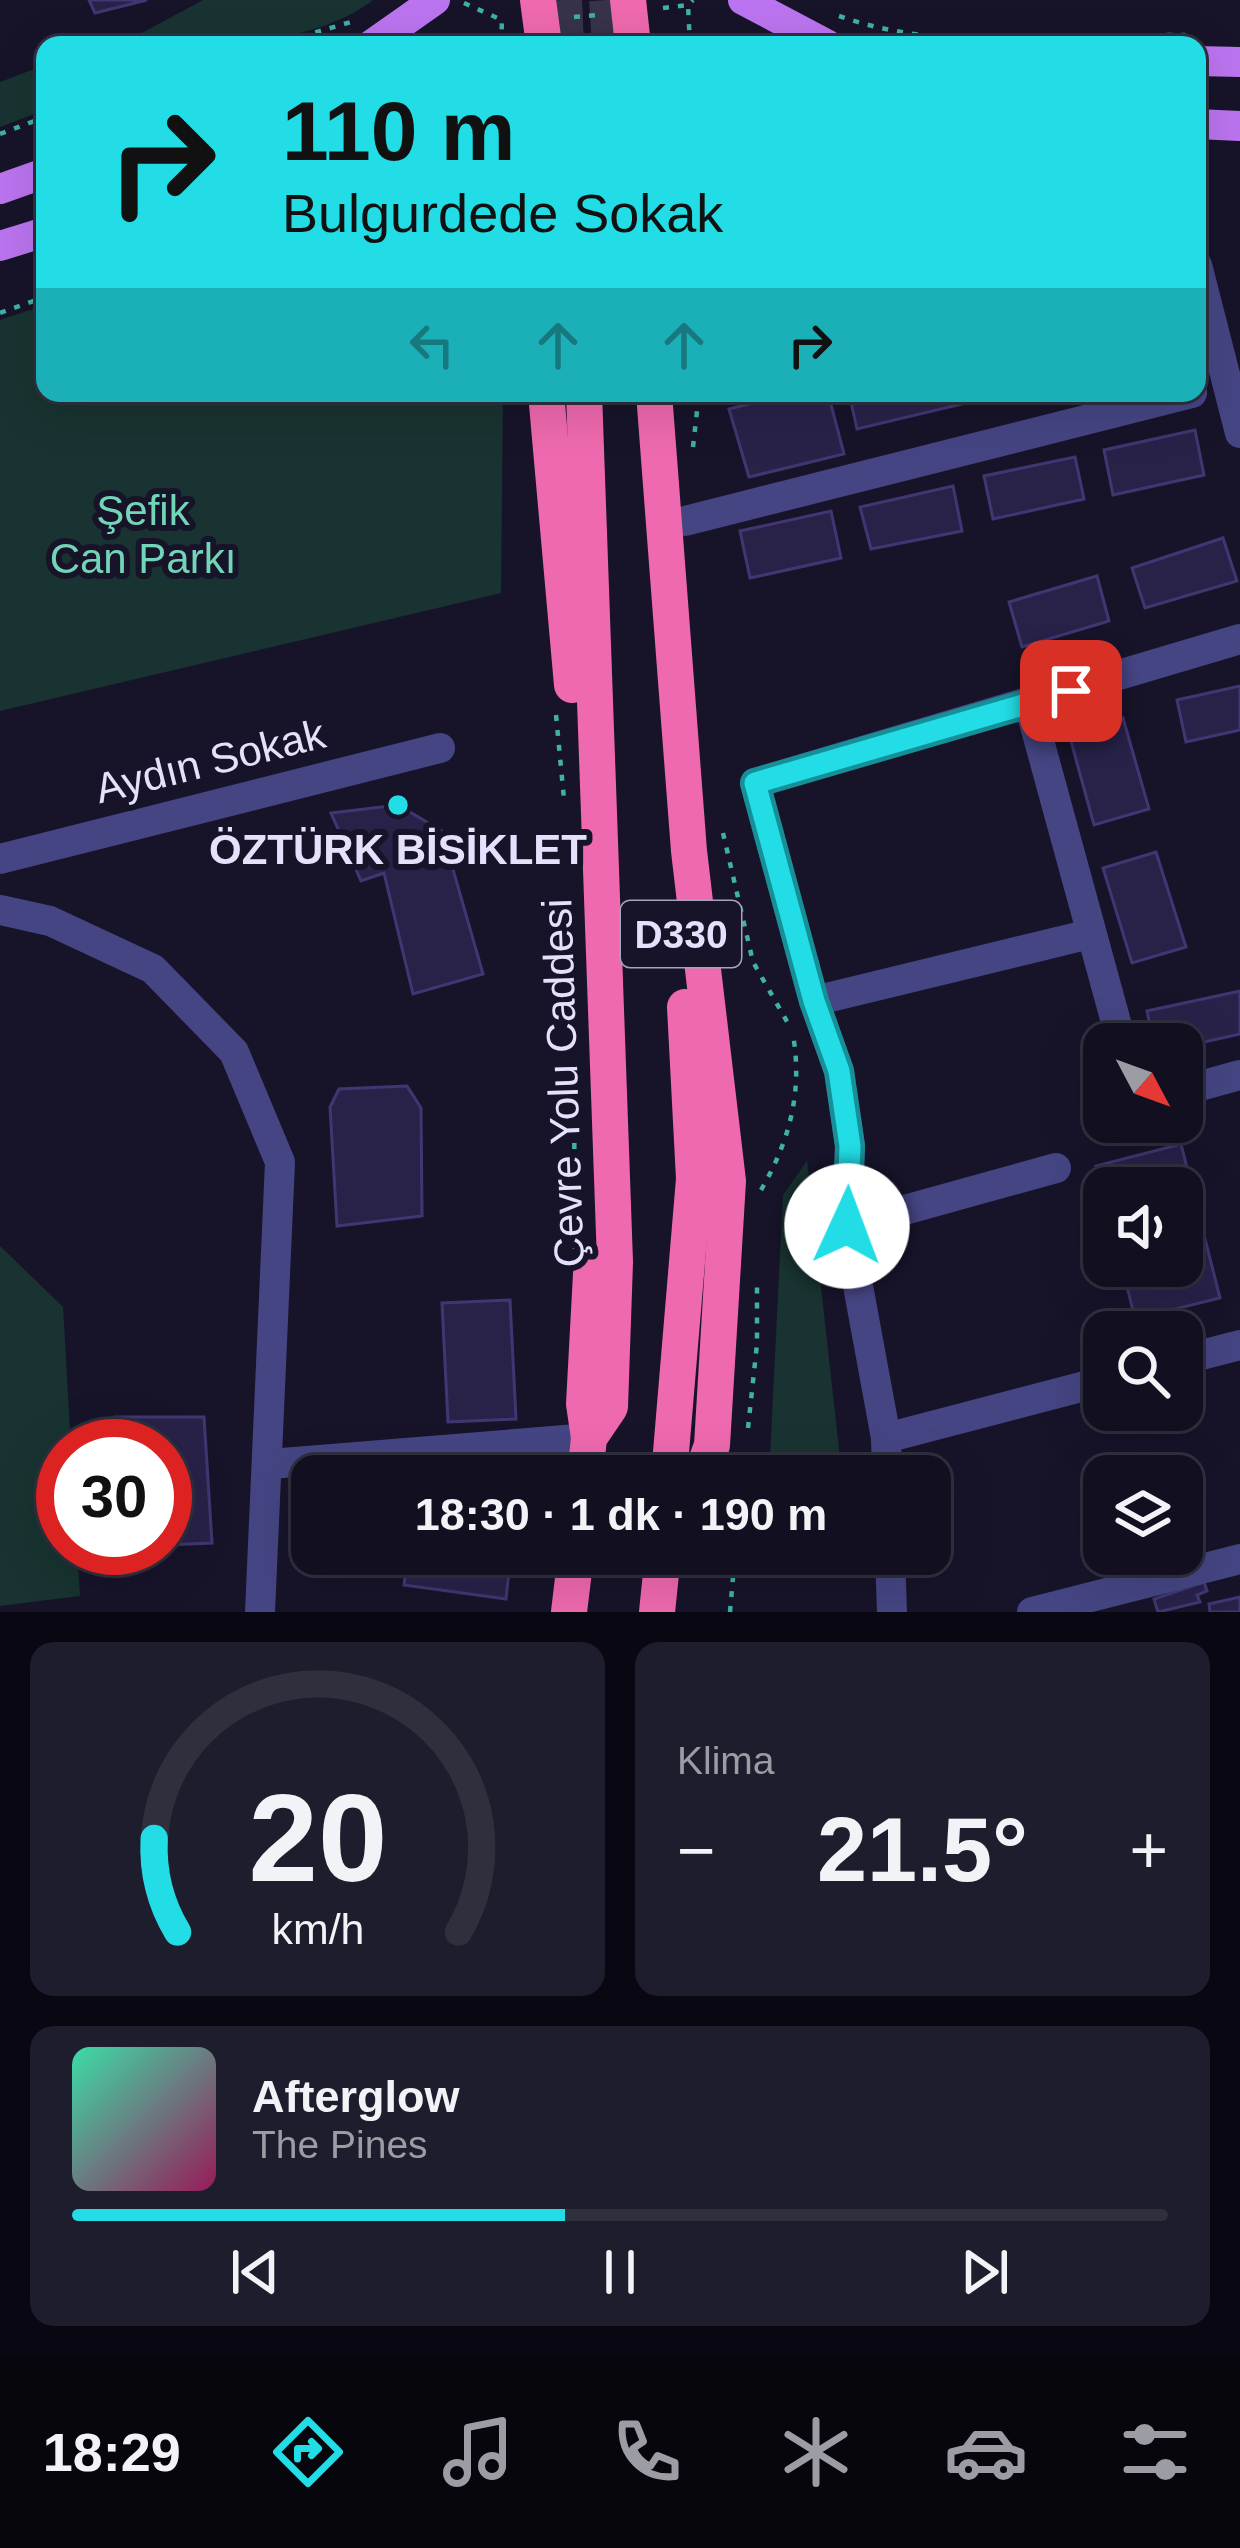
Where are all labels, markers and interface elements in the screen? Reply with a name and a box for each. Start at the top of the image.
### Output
icon: right [84,84,240,240]
text: 110 m [282,84,516,178]
text: Bulgurdede Sokak [282,183,723,243]
icon: left [399,312,465,378]
icon: ahead [525,312,591,378]
icon: ahead [651,312,717,378]
icon: right [777,312,843,378]
park label: Şefik Can Parkı [50,487,236,582]
pin [1020,640,1122,742]
icon: arrive [1038,658,1104,724]
street label: Aydın Sokak [90,710,331,812]
marker: ÖZTÜRK BİSİKLET [385,792,411,818]
place label: ÖZTÜRK BİSİKLET [209,826,587,873]
street label: Çevre Yolu Caddesi [533,898,593,1268]
road number: D330 [621,901,741,967]
north arrow [1083,1023,1203,1143]
map controls [1083,1023,1203,1575]
position arrow [784,1163,910,1289]
button: sound [1083,1167,1203,1287]
button: search [1083,1311,1203,1431]
speed limit sign: 30 [36,1419,192,1575]
button: layers [1083,1455,1203,1575]
text: 18:30 · 1 dk · 190 m [415,1489,827,1540]
text: Klima [677,1739,775,1782]
text: 20 [248,1768,387,1907]
text: 21.5° [817,1800,1028,1900]
text: − [677,1813,716,1887]
text: + [1129,1813,1168,1887]
text: km/h [271,1905,364,1953]
text: Afterglow [252,2071,460,2122]
text: The Pines [252,2123,428,2166]
icon: previous [222,2239,288,2305]
icon: pause [587,2239,653,2305]
icon: next [952,2239,1018,2305]
icon: directions [266,2410,350,2494]
icon: music [436,2410,520,2494]
icon: phone [605,2410,689,2494]
icon: climate [774,2410,858,2494]
icon: car [944,2410,1028,2494]
icon: filters [1113,2410,1197,2494]
text: 18:29 [43,2422,181,2482]

